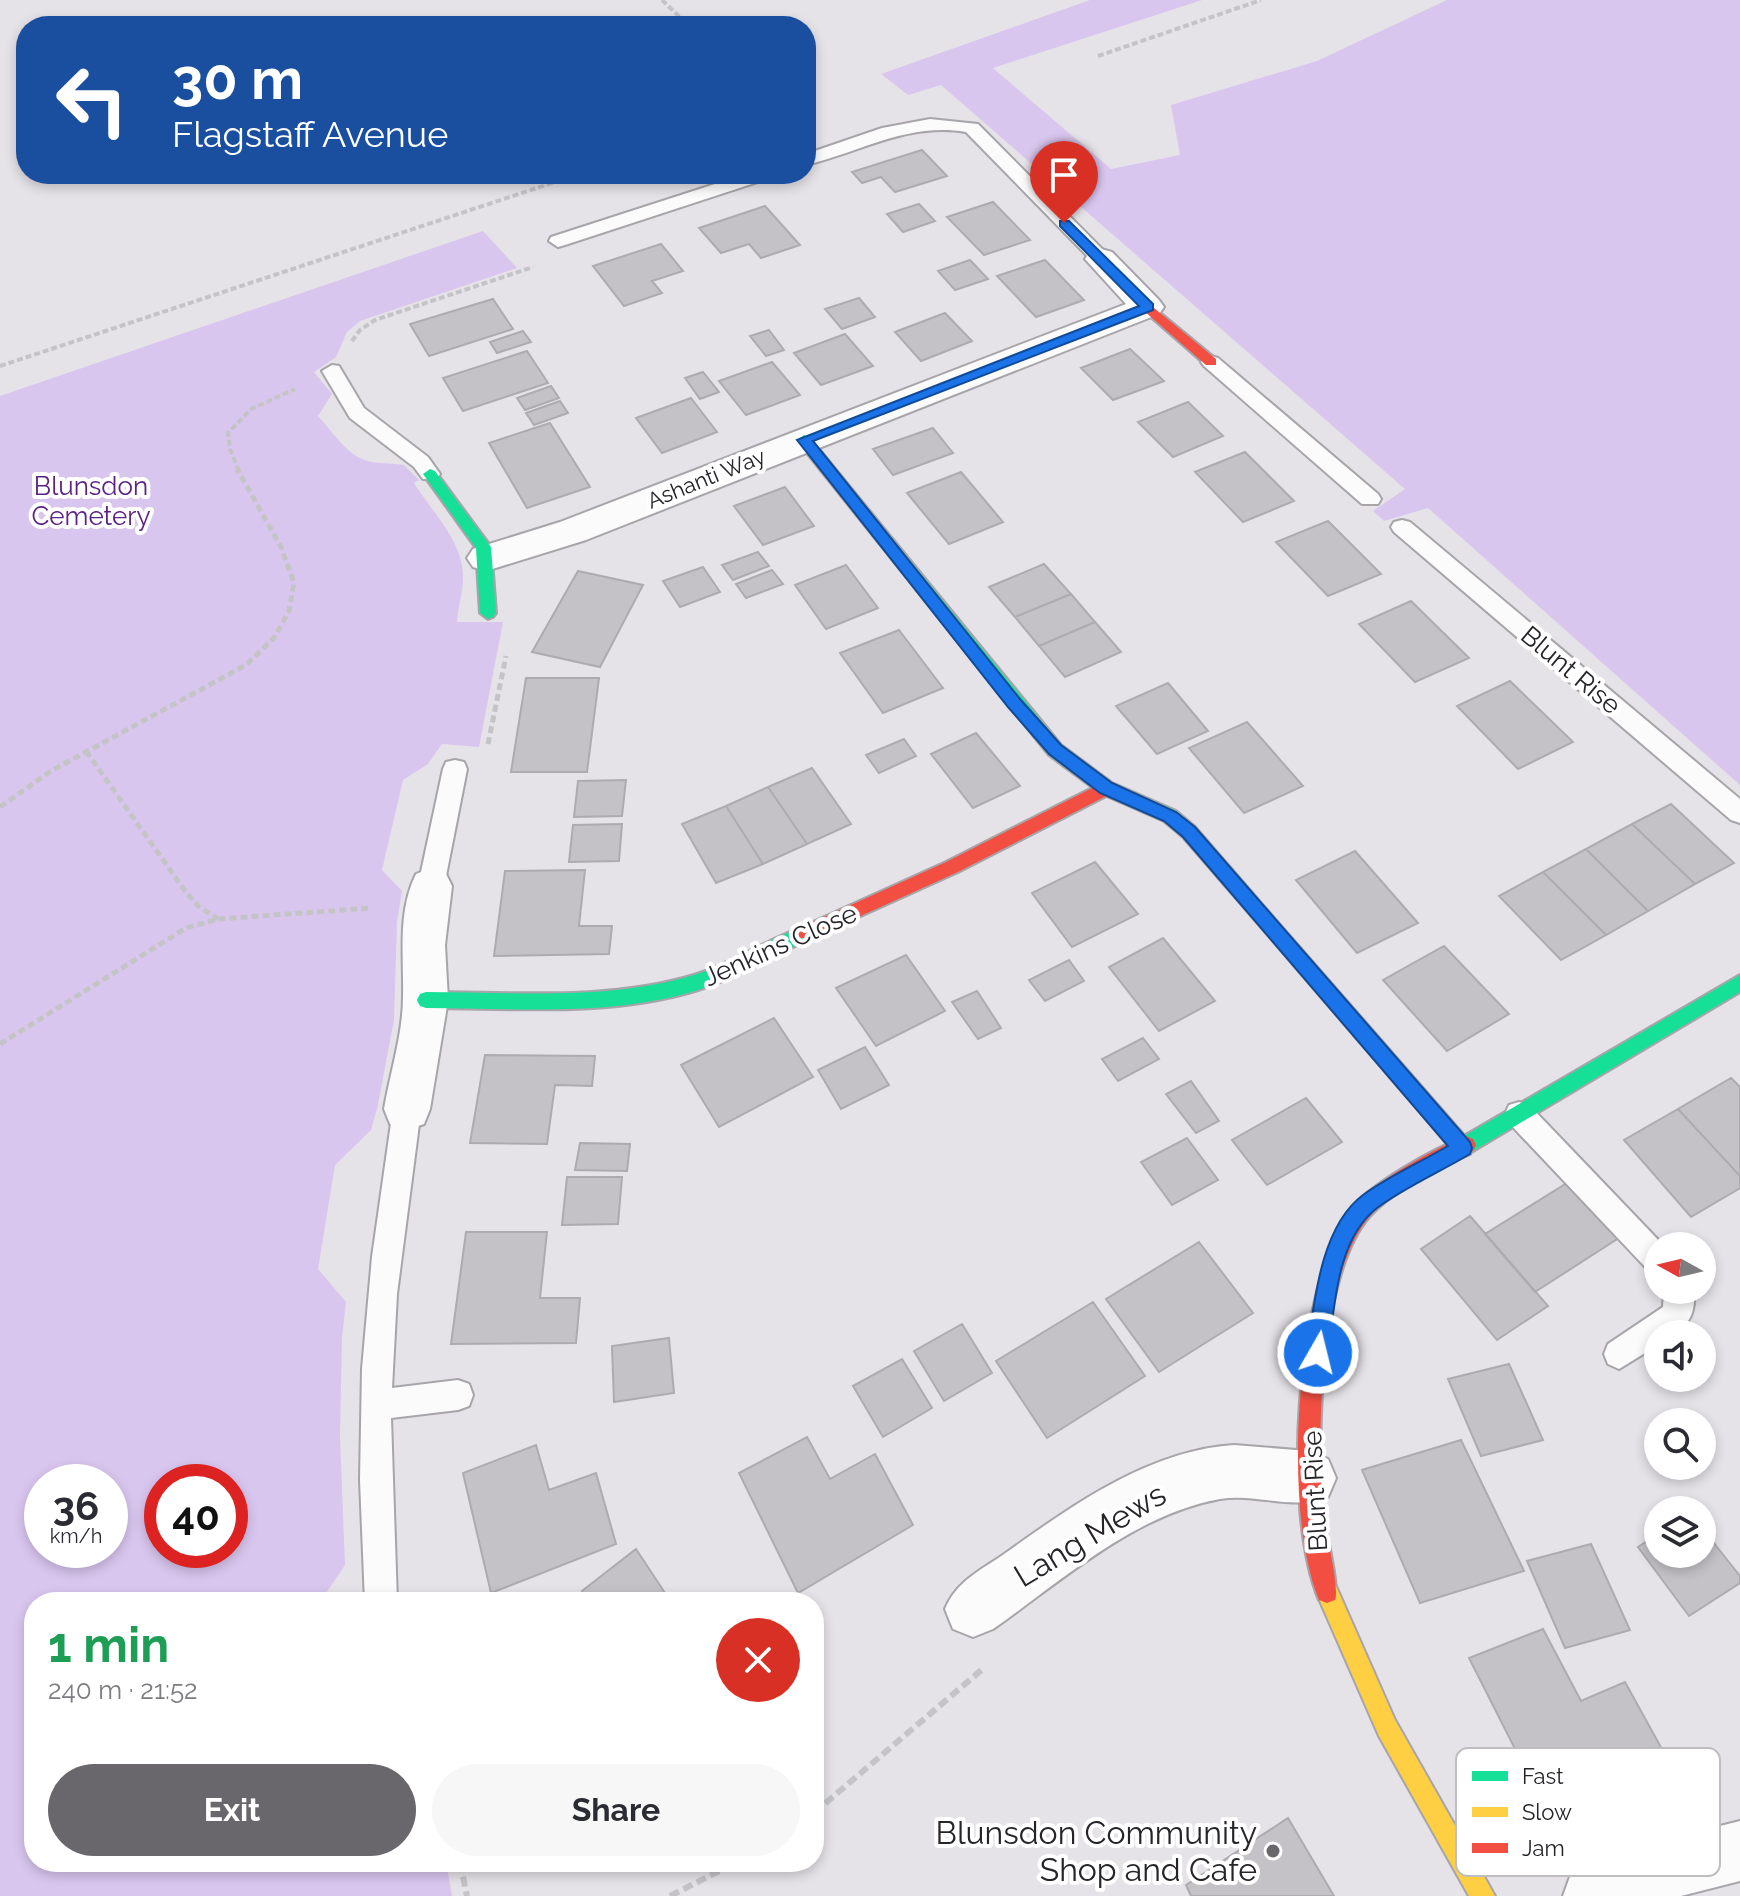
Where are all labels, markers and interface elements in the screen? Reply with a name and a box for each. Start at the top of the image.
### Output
text: 30 m [172,46,303,112]
icon: left [40,48,144,152]
text: Flagstaff Avenue [172,113,448,155]
pin [1030,141,1098,223]
icon: arrive [1042,153,1086,197]
street label: Ashanti Way [643,442,769,514]
park label: Blunsdon Cemetery [31,471,151,531]
street label: Blunt Rise [1515,620,1627,720]
street label: Jenkins Close [699,898,861,992]
north arrow [1644,1232,1716,1304]
map controls [1644,1232,1716,1568]
position arrow [1276,1311,1360,1395]
button: sound [1644,1320,1716,1392]
button: search [1644,1408,1716,1480]
street label: Blunt Rise [1297,1430,1333,1552]
speed limit sign: 40 [144,1464,248,1568]
street label: Lang Mews [1007,1475,1172,1594]
text: 36 [53,1482,99,1529]
button: layers [1644,1496,1716,1568]
text: km/h [50,1524,102,1548]
text: 1 min [48,1617,169,1673]
button: close [716,1618,800,1702]
text: 240 m · 21:52 [48,1675,198,1705]
legend [1456,1748,1720,1876]
text: Fast [1522,1763,1564,1789]
button: Exit [48,1764,416,1856]
button: Share [432,1764,800,1856]
text: Slow [1522,1799,1572,1825]
place label: Blunsdon Community Shop and Cafe [936,1814,1257,1888]
text: Jam [1522,1835,1565,1861]
marker: Blunsdon Community Shop and Cafe [1264,1842,1282,1860]

